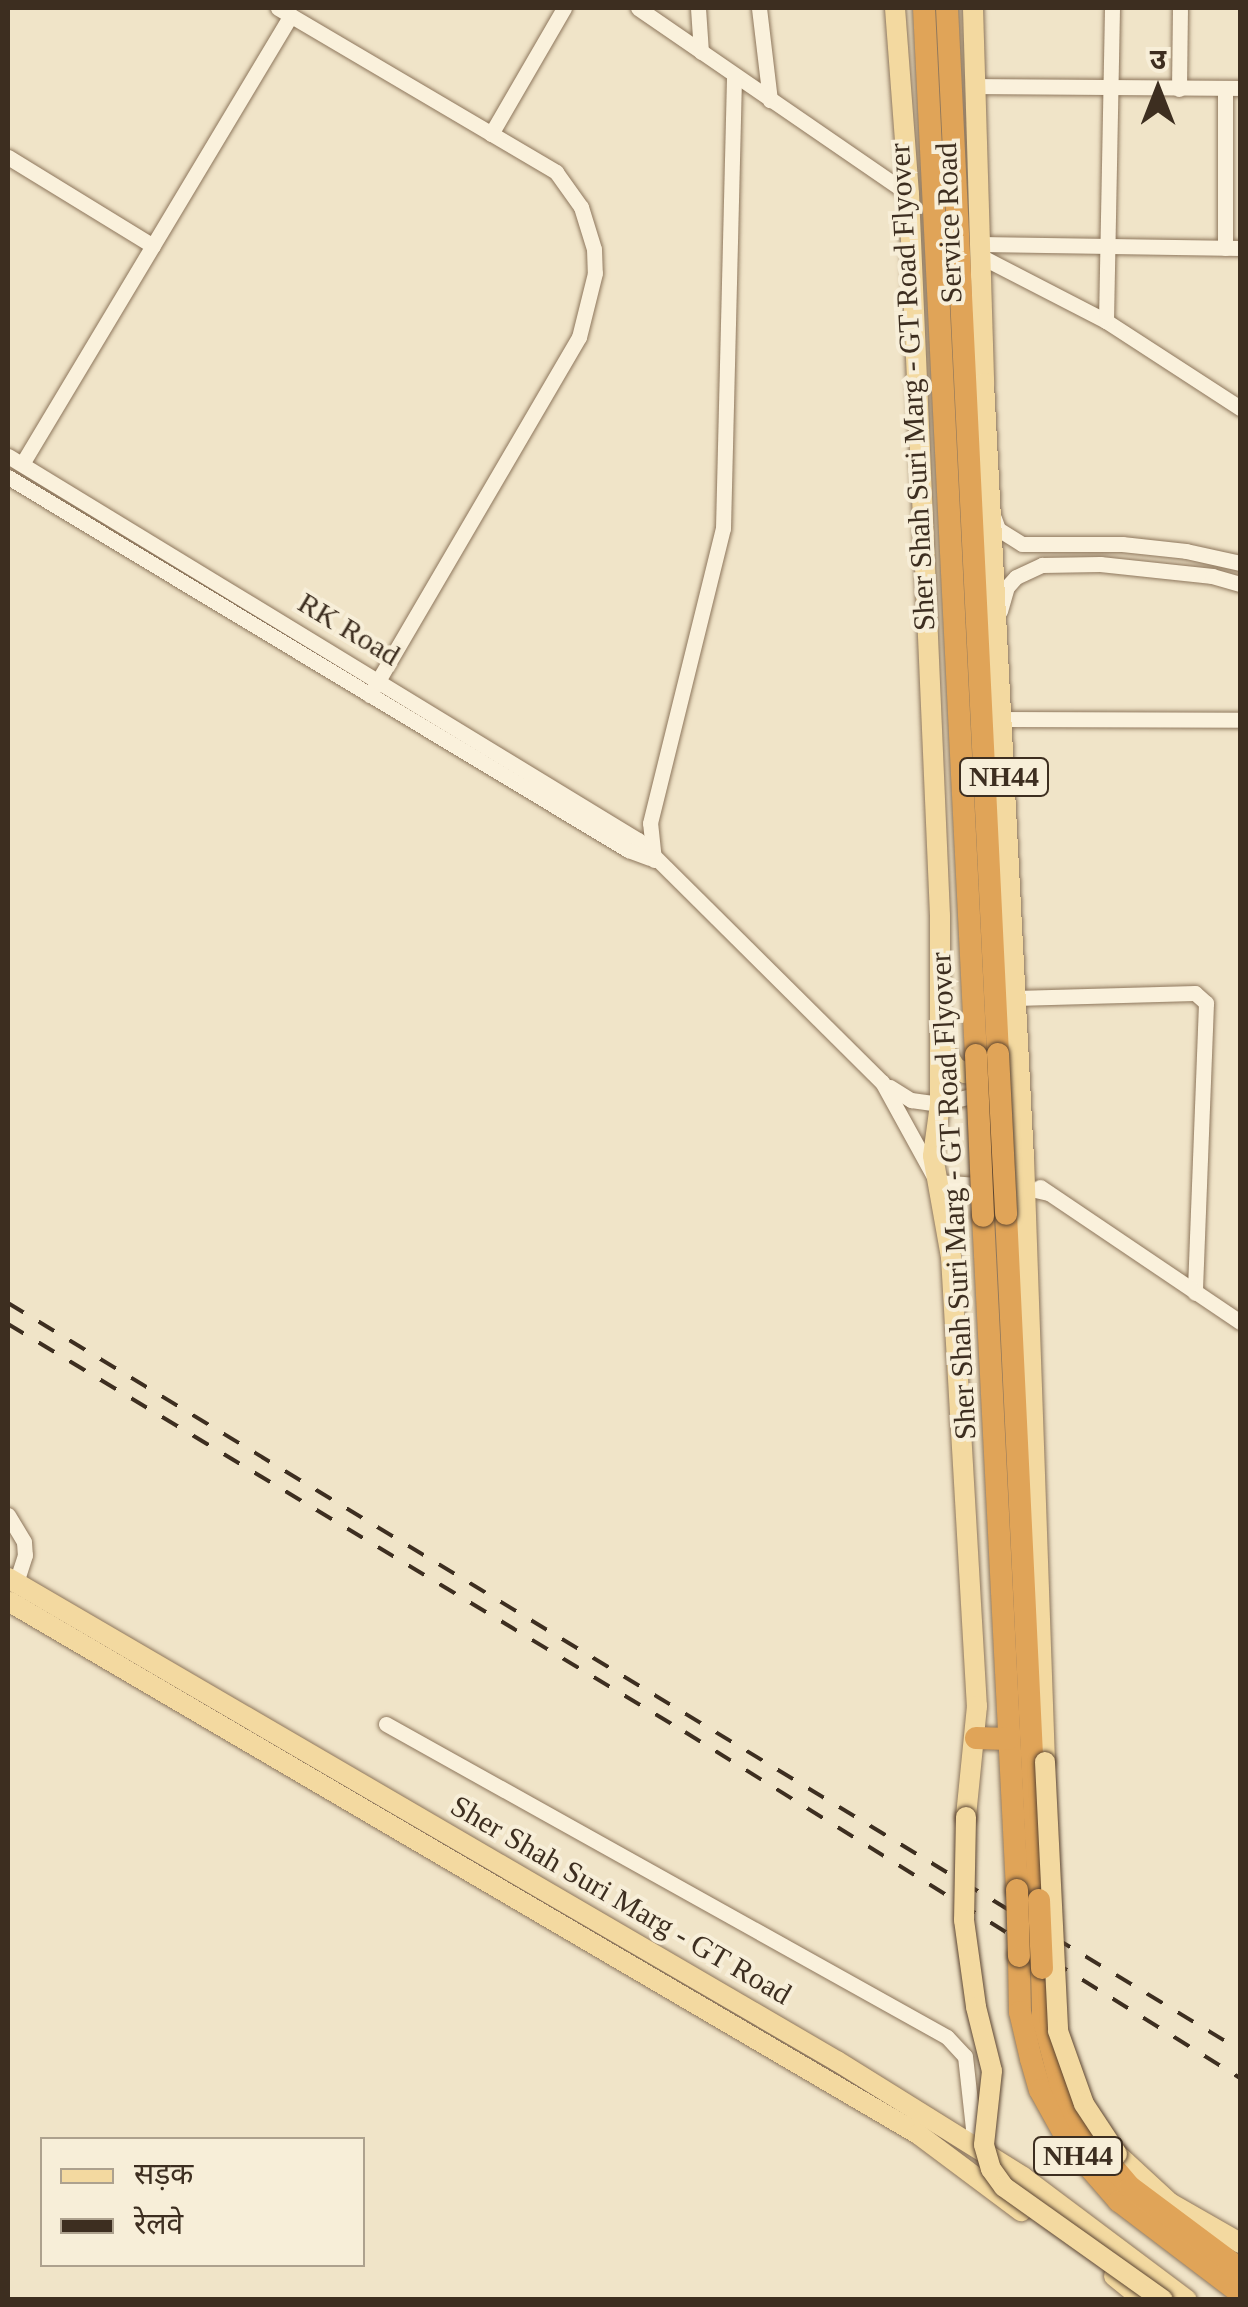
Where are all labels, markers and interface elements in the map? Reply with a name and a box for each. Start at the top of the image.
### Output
north arrow [1108,40,1208,140]
text: उ [1150,44,1166,75]
street label: Sher Shah Suri Marg - GT Road Flyover [881,142,943,632]
street label: Service Road [928,142,970,304]
street label: RK Road [292,585,406,673]
road number: NH44 [959,754,1049,800]
street label: Sher Shah Suri Marg - GT Road Flyover [922,951,984,1441]
street label: Sher Shah Suri Marg - GT Road [444,1787,798,2013]
road number: NH44 [1033,2133,1123,2179]
legend [40,2137,365,2267]
text: सड़क [134,2157,193,2190]
text: रेलवे [134,2207,183,2240]

